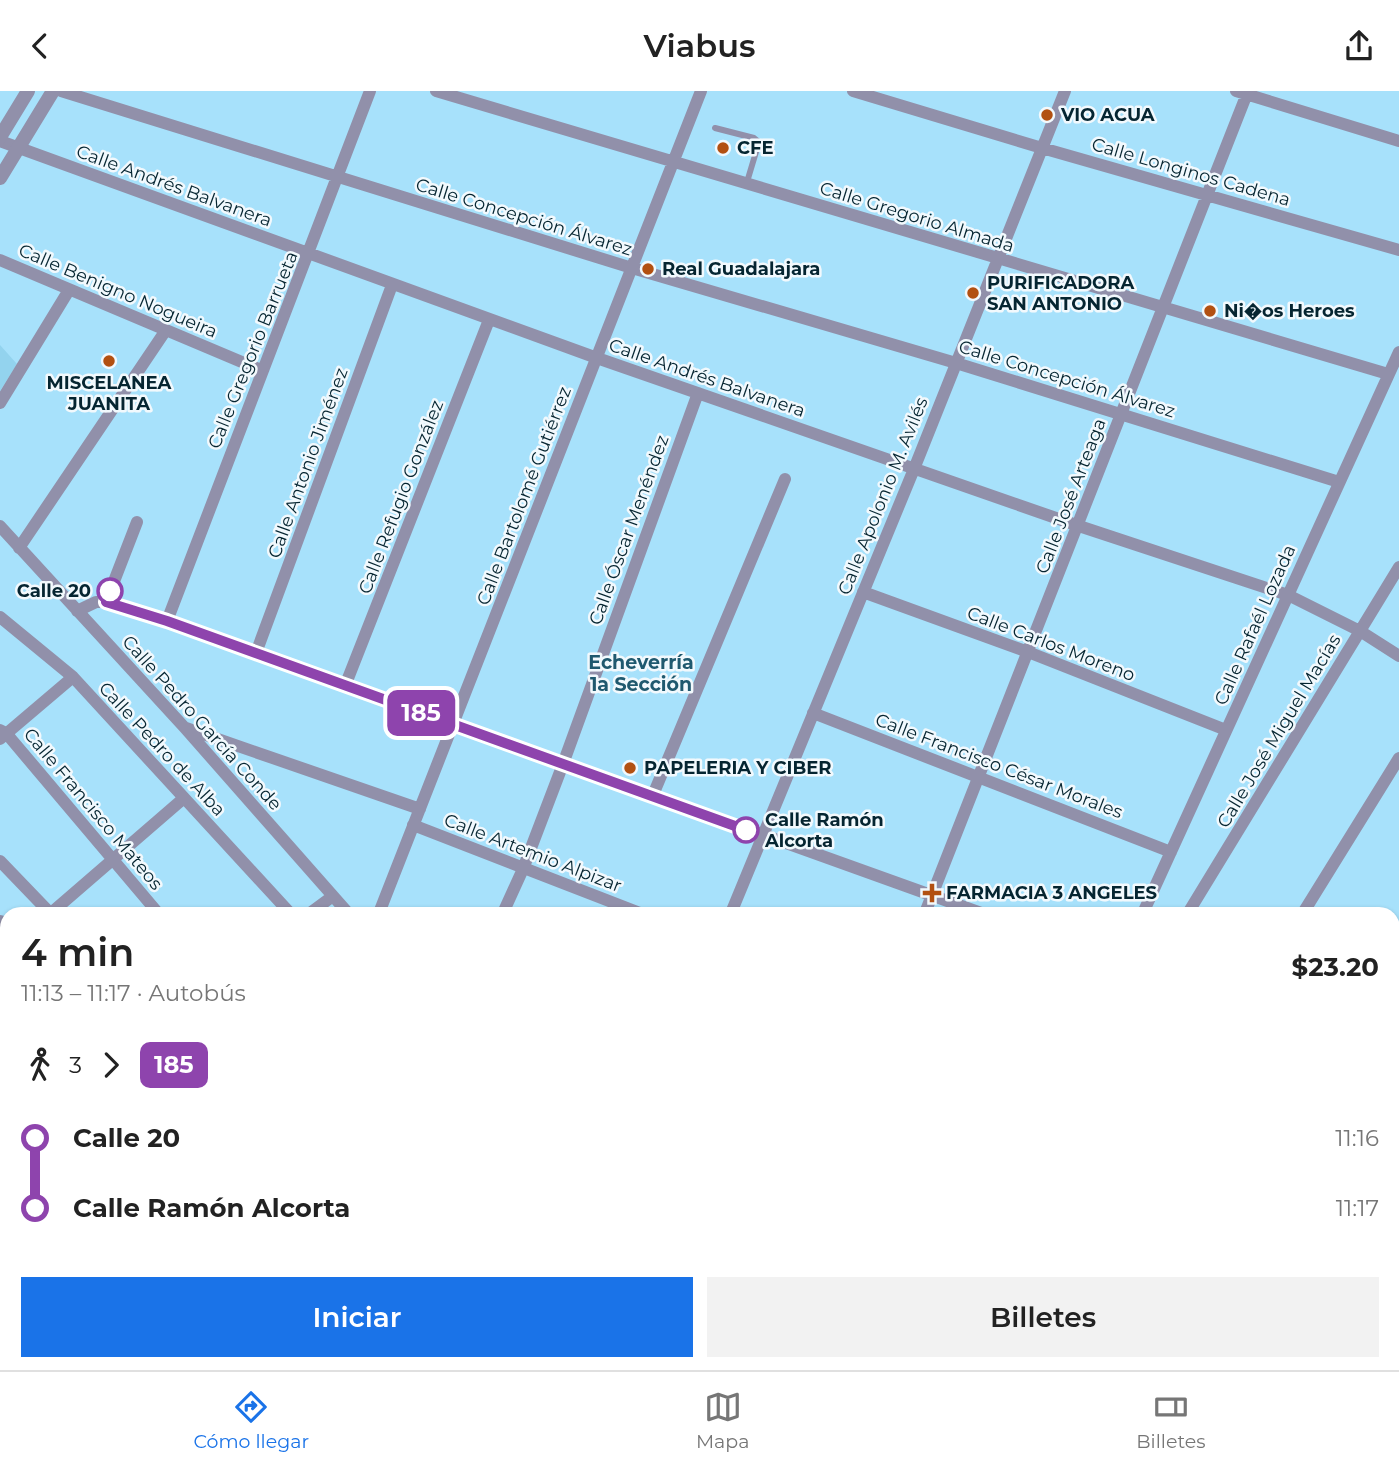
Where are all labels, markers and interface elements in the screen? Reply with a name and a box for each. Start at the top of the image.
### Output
text: Viabus [644,26,755,65]
icon: back [21,27,59,65]
icon: share [1340,27,1378,65]
place label: VIO ACUA [1060,104,1155,126]
marker: VIO ACUA [1039,107,1055,123]
street label: Calle Longinos Cadena [1089,133,1293,211]
place label: CFE [737,137,774,159]
street label: Calle Andrés Balvanera [73,140,275,232]
marker: CFE [715,140,731,156]
street label: Calle Concepción Álvarez [413,174,635,260]
street label: Calle Gregorio Almada [817,177,1017,257]
street label: Calle Benigno Nogueira [15,239,221,343]
street label: Calle Gregorio Barrueta [203,248,303,452]
place label: Real Guadalajara [662,258,820,280]
marker: Real Guadalajara [640,261,656,277]
place label: PURIFICADORA SAN ANTONIO [987,272,1135,315]
marker: PURIFICADORA SAN ANTONIO [965,285,981,301]
place label: Ni�os Heroes [1224,300,1355,322]
marker: Ni�os Heroes [1202,303,1218,319]
street label: Calle Andrés Balvanera [606,334,808,422]
street label: Calle Concepción Álvarez [956,336,1178,422]
marker: MISCELANEA JUANITA [101,353,117,369]
street label: Calle Antonio Jiménez [263,365,353,561]
place label: MISCELANEA JUANITA [47,372,172,415]
street label: Calle Bartolomé Gutiérrez [472,384,576,608]
street label: Calle Apolonio M. Avilés [833,394,933,598]
street label: Calle Refugio González [354,397,448,597]
street label: Calle José Arteaga [1031,415,1111,577]
street label: Calle Óscar Menéndez [584,432,674,628]
street label: Calle Rafaél Lozada [1210,541,1300,709]
marker: Calle 20 [97,578,123,604]
place label: Calle 20 [17,580,91,602]
street label: Calle Carlos Moreno [964,602,1138,686]
street label: Calle José Miguel Macías [1212,630,1346,832]
street label: Calle Pedro García Conde [118,631,286,815]
district label: Echeverría 1a Sección [588,651,694,696]
street label: Calle Pedro de Alba [94,677,230,821]
line badge: 185 [381,690,461,736]
text: 185 [401,698,441,727]
street label: Calle Francisco César Morales [872,709,1126,824]
street label: Calle Francisco Mateos [19,724,167,894]
place label: PAPELERIA Y CIBER [644,757,831,779]
marker: PAPELERIA Y CIBER [622,760,638,776]
street label: Calle Artemio Alpizar [441,809,625,897]
place label: Calle Ramón Alcorta [764,809,884,852]
marker: Calle Ramón Alcorta [733,817,759,843]
place label: FARMACIA 3 ANGELES [946,882,1157,904]
marker: FARMACIA 3 ANGELES [924,885,940,901]
text: 4 min [21,929,134,976]
text: $23.20 [1292,951,1379,983]
text: 11:13 – 11:17 · Autobús [21,979,246,1007]
icon: walk [21,1046,59,1084]
icon: forward [92,1046,130,1084]
text: 185 [154,1050,194,1079]
text: 3 [69,1051,82,1079]
text: Calle 20 [73,1122,180,1154]
text: 11:16 [1335,1124,1379,1152]
text: Calle Ramón Alcorta [73,1192,350,1224]
text: 11:17 [1336,1194,1379,1222]
button: Iniciar [21,1277,693,1357]
button: Billetes [707,1277,1379,1357]
tab: Cómo llegar [193,1388,309,1453]
tab: Mapa [696,1388,749,1453]
tab: Billetes [1136,1388,1206,1453]

